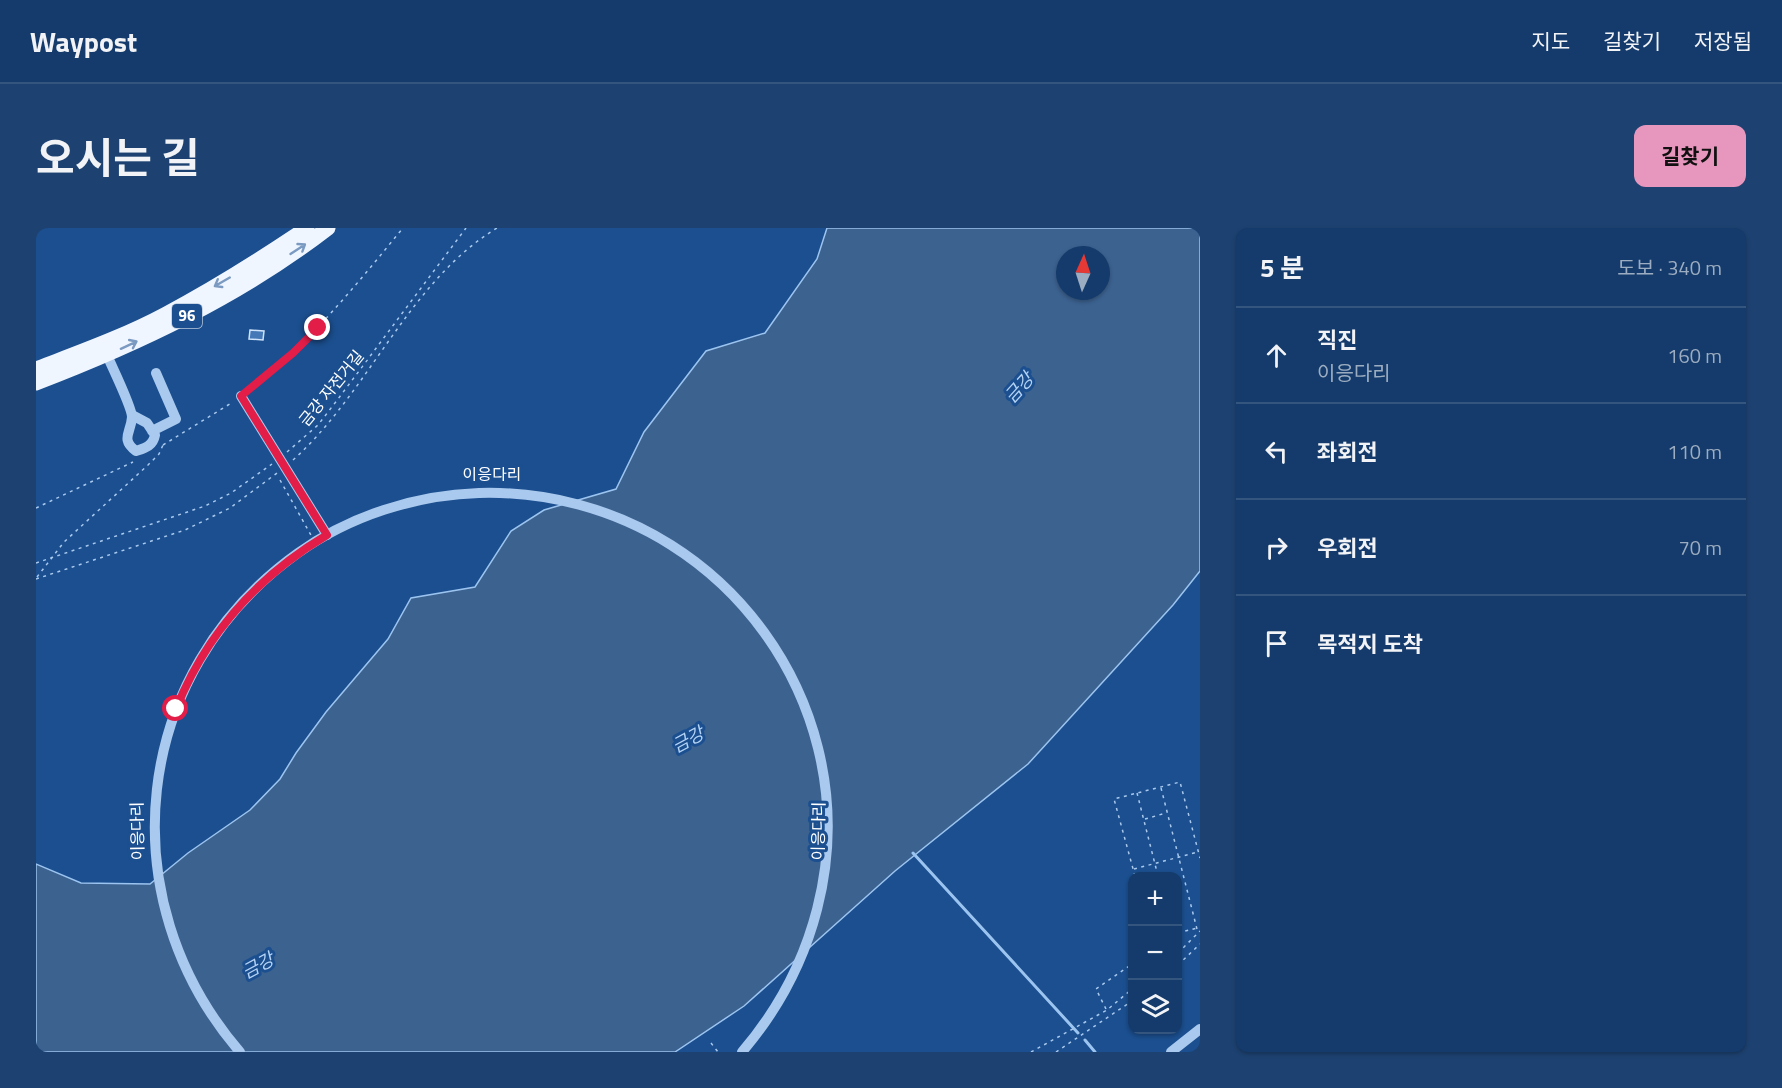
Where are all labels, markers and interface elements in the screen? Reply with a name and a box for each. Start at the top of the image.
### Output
text: Waypost [30,20,137,63]
text: 지도 [1531,25,1570,57]
text: 길찾기 [1603,25,1661,57]
text: 저장됨 [1694,25,1752,57]
text: 오시는 길 [36,125,200,189]
button: 길찾기 [1634,125,1746,187]
one-way arrow [290,243,306,255]
north arrow [1056,246,1110,300]
text: 5 분 [1260,248,1304,287]
text: 도보 · 340 m [1617,252,1722,283]
one-way arrow [214,276,231,288]
road number: 96 [172,304,202,328]
route end [304,314,330,340]
text: 직진 [1317,323,1357,357]
one-way arrow [119,339,137,350]
icon: ahead [1260,339,1293,372]
text: 160 m [1667,340,1722,371]
street label: 금강 자전거길 [293,345,369,431]
text: 이응다리 [1317,357,1391,388]
water label: 금강 [998,365,1041,409]
icon: left [1260,435,1293,468]
text: 좌회전 [1317,435,1378,469]
text: 110 m [1667,436,1722,467]
street label: 이응다리 [463,462,521,486]
icon: right [1260,531,1293,564]
text: 우회전 [1317,531,1378,565]
text: 70 m [1678,532,1722,563]
icon: arrive [1260,627,1293,660]
text: 목적지 도착 [1317,627,1423,661]
route start [162,695,188,721]
water label: 금강 [667,719,711,759]
street label: 이응다리 [124,801,150,861]
street label: 이응다리 [805,801,831,861]
map controls [1128,872,1182,1034]
button: + [1128,872,1182,926]
button: − [1128,926,1182,980]
water label: 금강 [237,945,281,985]
button: layers [1128,980,1182,1034]

